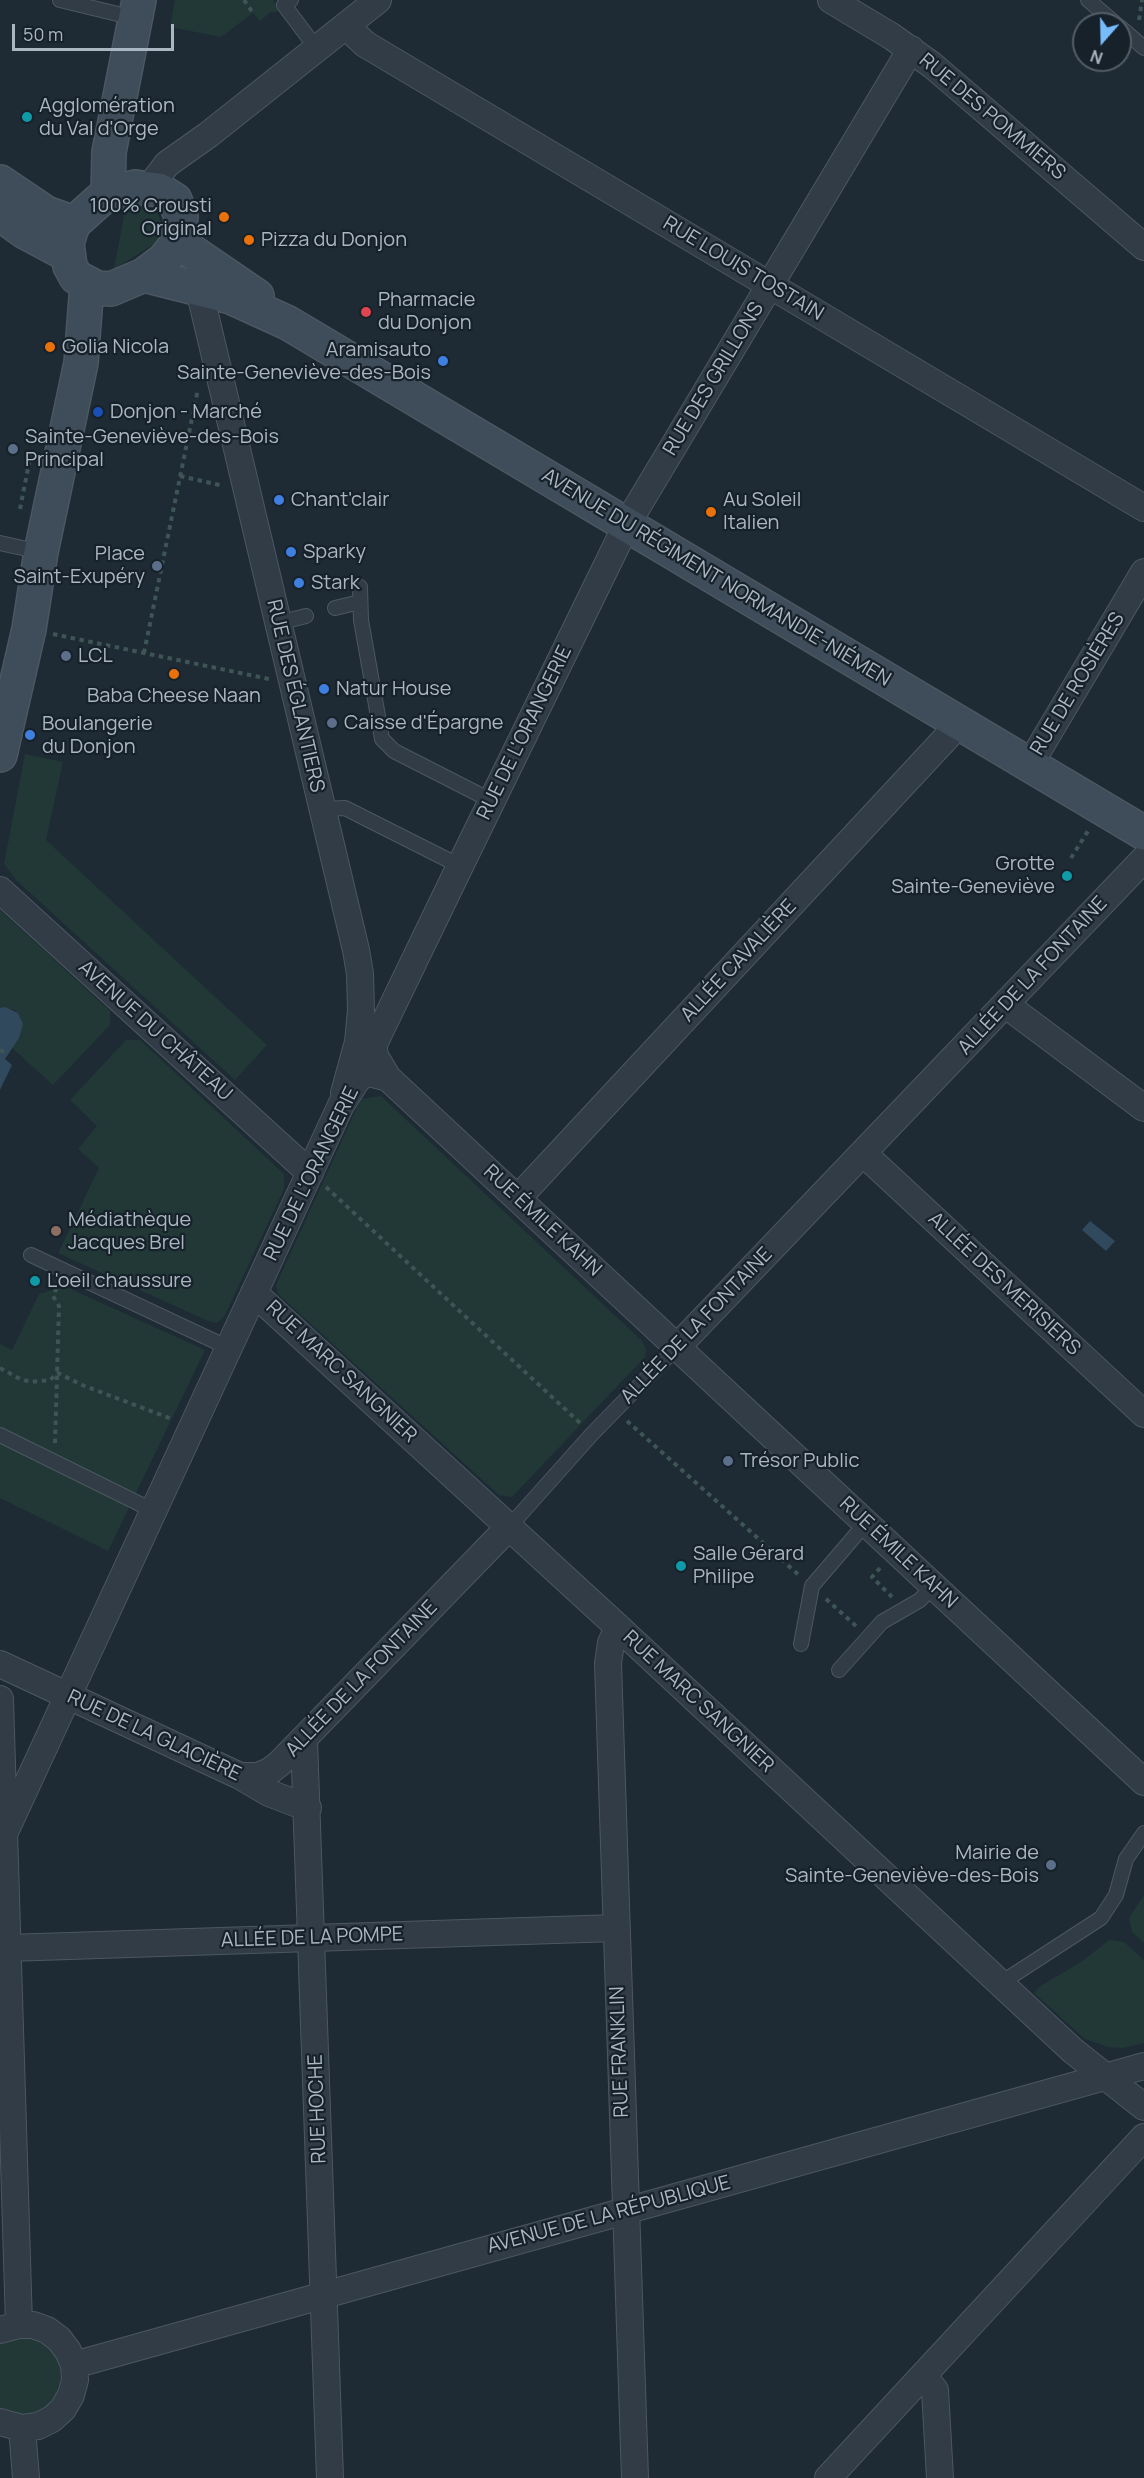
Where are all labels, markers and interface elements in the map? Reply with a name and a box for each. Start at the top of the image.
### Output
scale bar [15,12,177,50]
north arrow [1072,12,1132,72]
text: 50 m [23,22,63,46]
text: N [1087,45,1106,69]
street label: RUE DES POMMIERS [914,49,1070,185]
place label: Agglomération du Val d'Orge [39,94,175,141]
marker: Agglomération du Val d'Orge [20,110,34,124]
place label: 100% Crousti Original [90,194,212,241]
marker: 100% Crousti Original [217,210,231,224]
street label: RUE LOUIS TOSTAIN [659,212,827,326]
place label: Pizza du Donjon [261,228,407,252]
marker: Pizza du Donjon [242,233,256,247]
place label: Pharmacie du Donjon [378,288,475,335]
street label: RUE DES GRILLONS [659,298,769,460]
marker: Pharmacie du Donjon [359,305,373,319]
place label: Golia Nicola [62,335,169,359]
place label: Aramisauto Sainte-Geneviève-des-Bois [177,338,431,385]
marker: Golia Nicola [43,340,57,354]
marker: Aramisauto Sainte-Geneviève-des-Bois [436,354,450,368]
place label: Donjon - Marché [110,400,262,424]
marker: Donjon - Marché [91,405,105,419]
place label: Sainte-Geneviève-des-Bois Principal [25,425,279,472]
marker: Sainte-Geneviève-des-Bois Principal [6,442,20,456]
street label: AVENUE DU RÉGIMENT NORMANDIE-NIÉMEN [537,464,895,692]
place label: Chant'clair [291,488,389,512]
place label: Au Soleil Italien [723,488,801,535]
marker: Chant'clair [272,493,286,507]
marker: Au Soleil Italien [704,505,718,519]
place label: Sparky [303,540,366,564]
place label: Place Saint-Exupéry [14,542,145,589]
marker: Sparky [284,545,298,559]
marker: Place Saint-Exupéry [150,559,164,573]
place label: Stark [311,571,360,595]
marker: Stark [292,576,306,590]
street label: RUE DES ÉGLANTIERS [261,597,329,795]
street label: RUE DE ROSIÈRES [1026,608,1130,760]
street label: RUE DE L'ORANGERIE [472,642,578,824]
place label: LCL [78,644,113,668]
marker: LCL [59,649,73,663]
marker: Baba Cheese Naan [167,667,181,681]
place label: Natur House [336,677,451,701]
marker: Natur House [317,682,331,696]
place label: Baba Cheese Naan [87,684,261,708]
place label: Caisse d'Épargne [344,711,503,735]
place label: Boulangerie du Donjon [42,712,153,759]
marker: Caisse d'Épargne [325,716,339,730]
marker: Boulangerie du Donjon [23,728,37,742]
place label: Grotte Sainte-Geneviève [891,852,1055,899]
marker: Grotte Sainte-Geneviève [1060,869,1074,883]
street label: ALLÉE DE LA FONTAINE [953,892,1113,1060]
street label: ALLÉE CAVALIÈRE [676,895,802,1027]
street label: AVENUE DU CHÂTEAU [73,956,237,1106]
street label: RUE DE L'ORANGERIE [259,1083,365,1265]
street label: RUE ÉMILE KAHN [478,1160,606,1282]
street label: ALLÉE DES MERISIERS [923,1207,1085,1361]
place label: Médiathèque Jacques Brel [68,1208,191,1255]
marker: Médiathèque Jacques Brel [49,1224,63,1238]
street label: ALLÉE DE LA FONTAINE [616,1243,778,1409]
place label: L'oeil chaussure [47,1269,192,1293]
marker: L'oeil chaussure [28,1274,42,1288]
street label: RUE MARC SANGNIER [261,1296,421,1448]
place label: Trésor Public [740,1449,860,1473]
marker: Trésor Public [721,1454,735,1468]
street label: RUE ÉMILE KAHN [834,1492,962,1614]
place label: Salle Gérard Philipe [693,1542,804,1589]
marker: Salle Gérard Philipe [674,1559,688,1573]
street label: ALLÉE DE LA FONTAINE [281,1596,443,1762]
street label: RUE MARC SANGNIER [618,1626,778,1778]
street label: RUE DE LA GLACIÈRE [63,1685,245,1787]
place label: Mairie de Sainte-Geneviève-des-Bois [785,1841,1039,1888]
marker: Mairie de Sainte-Geneviève-des-Bois [1044,1858,1058,1872]
street label: ALLÉE DE LA POMPE [220,1923,404,1953]
street label: RUE FRANKLIN [606,1986,634,2118]
street label: RUE HOCHE [304,2054,332,2164]
street label: AVENUE DE LA RÉPUBLIQUE [485,2171,733,2259]

